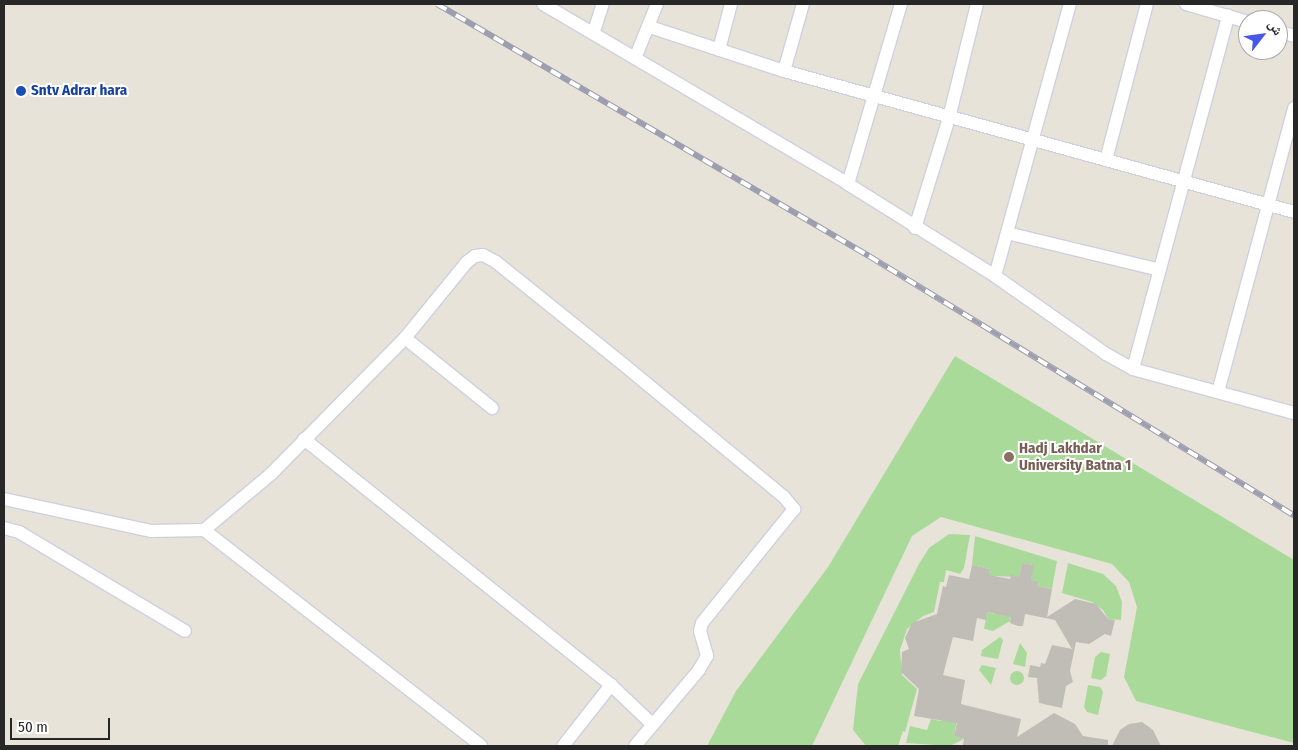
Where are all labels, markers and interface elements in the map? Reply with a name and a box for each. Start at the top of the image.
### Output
north arrow [1238,10,1288,60]
text: ش [1264,17,1287,38]
place label: Sntv Adrar hara [31,82,127,100]
marker: Sntv Adrar hara [15,85,27,97]
place label: Hadj Lakhdar University Batna 1 [1019,439,1131,474]
marker: Hadj Lakhdar University Batna 1 [1003,451,1015,463]
scale bar [12,708,112,740]
text: 50 m [18,718,48,736]

